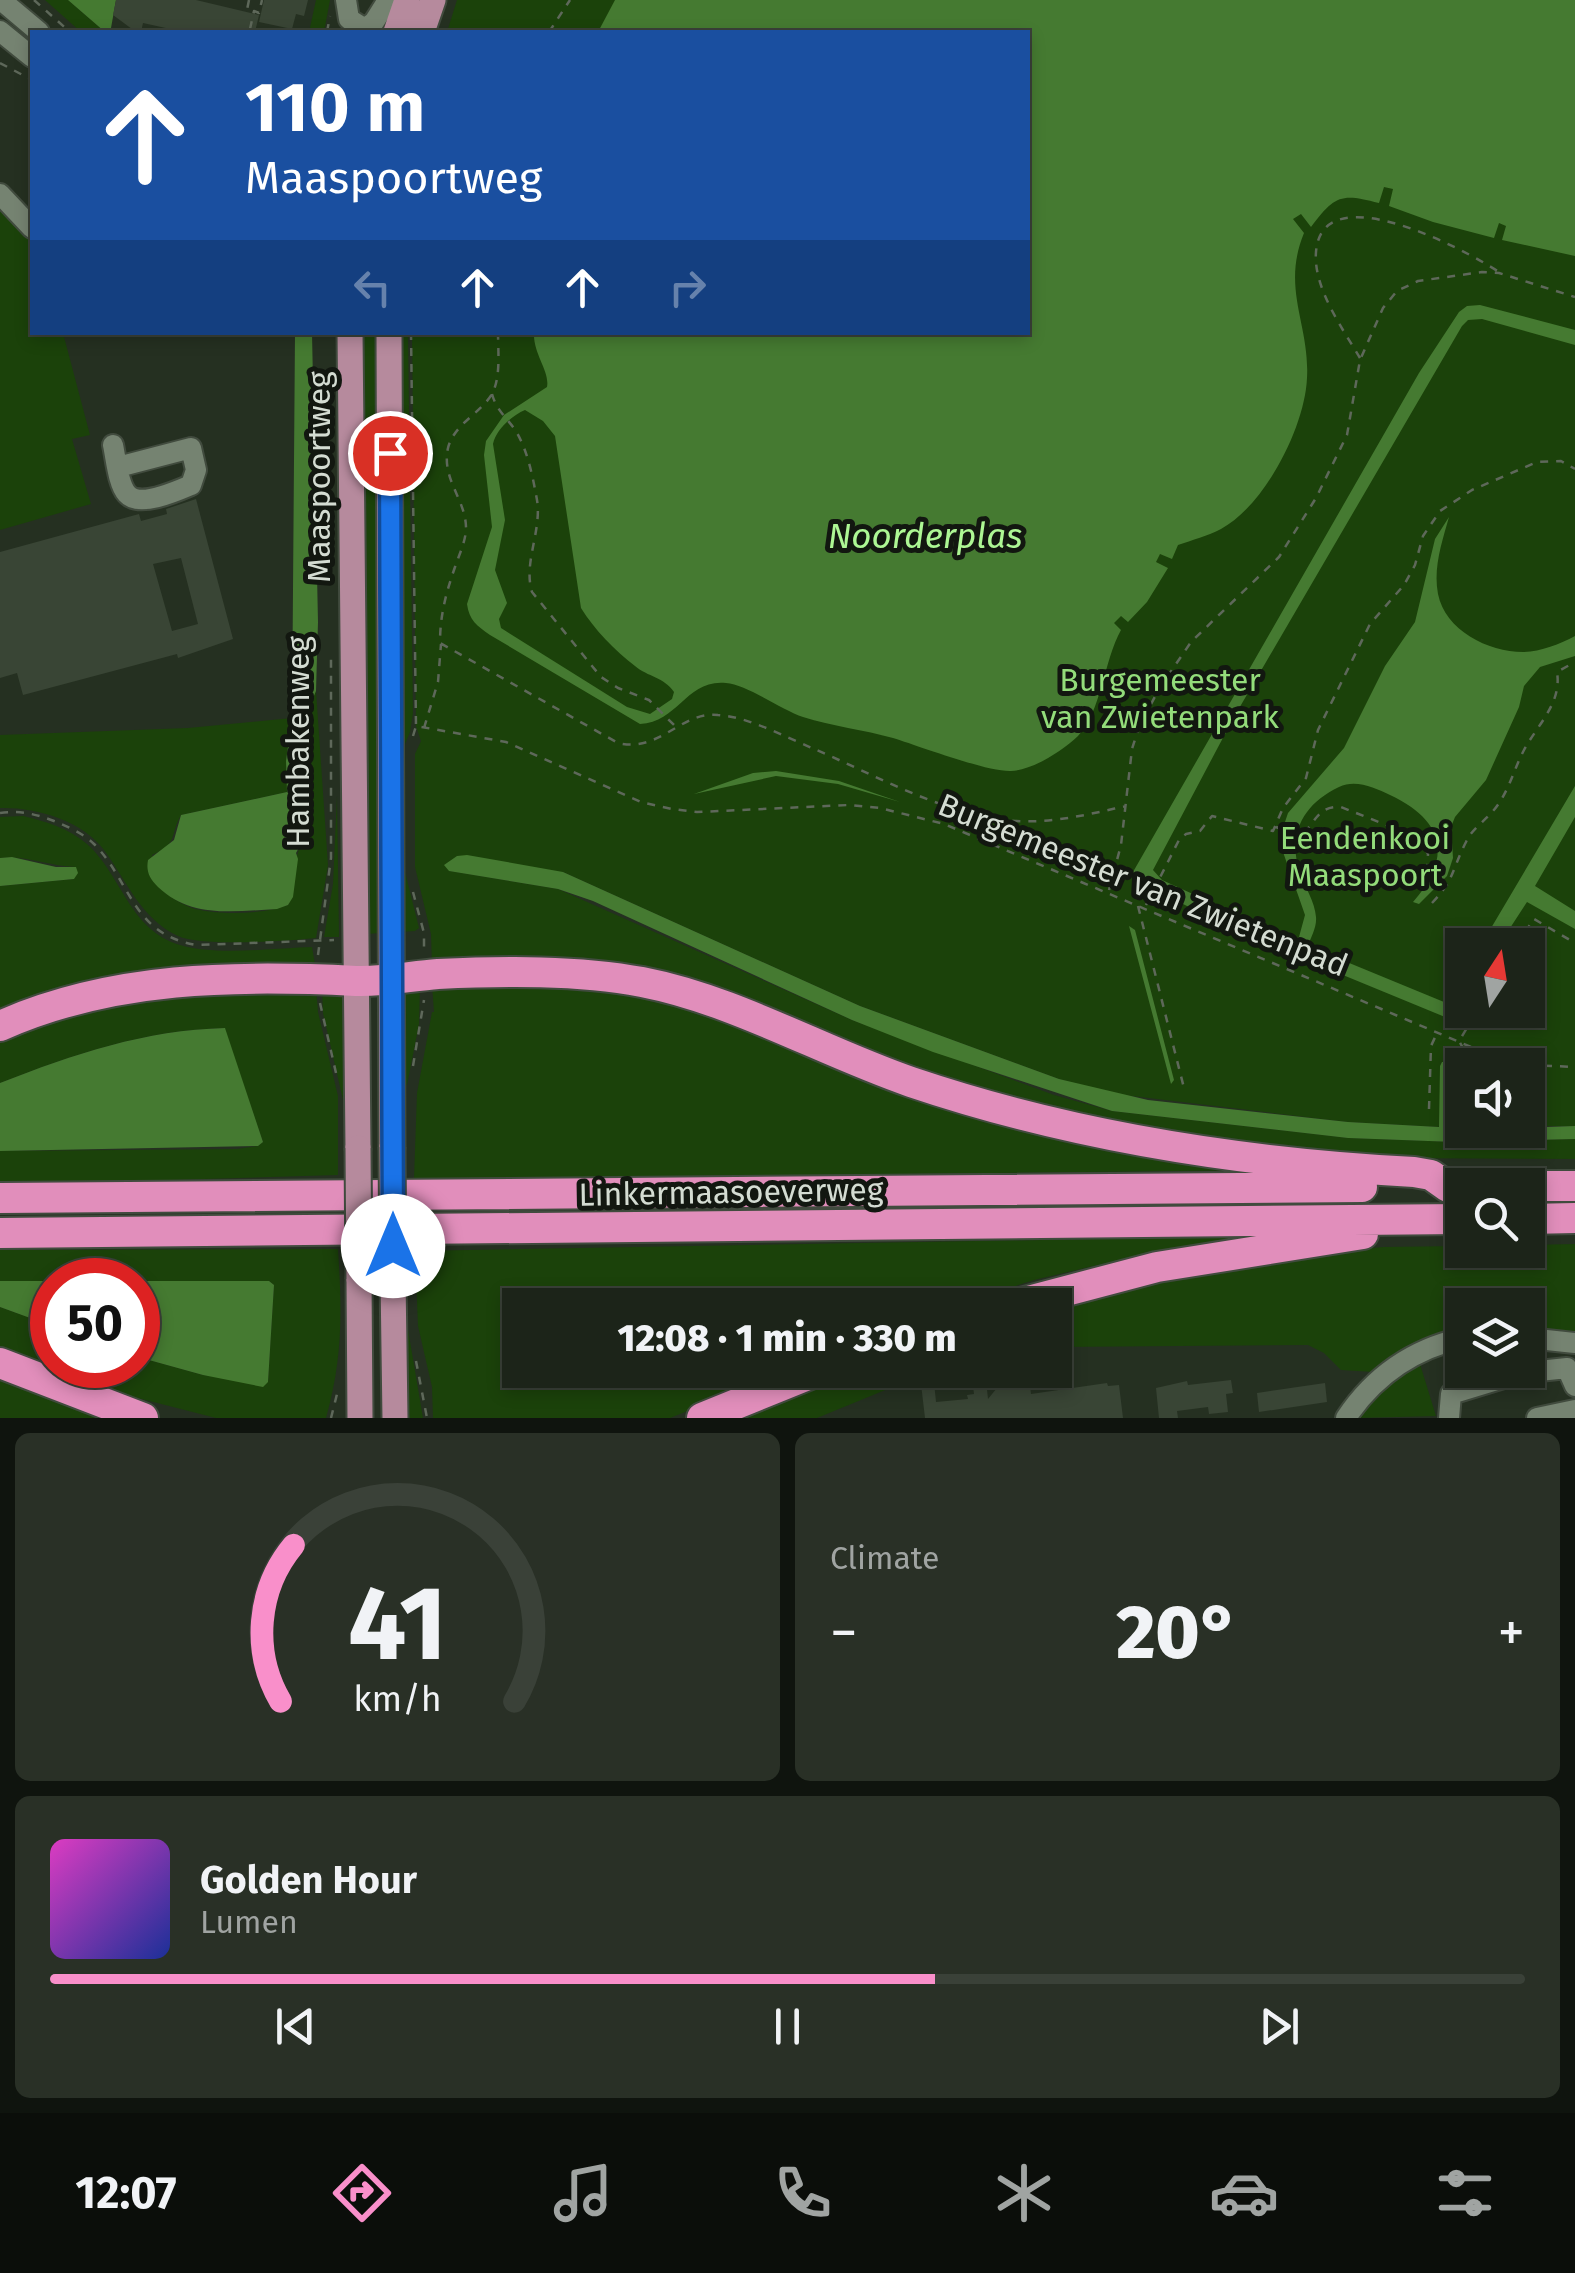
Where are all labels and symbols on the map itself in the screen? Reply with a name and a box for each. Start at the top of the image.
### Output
street label: Maaspoortweg [300,371,338,583]
pin [348,411,433,496]
water label: Noorderplas [828,515,1022,557]
street label: Hambakenweg [279,636,317,848]
park label: Burgemeester van Zwietenpark [1041,661,1279,736]
street label: Burgemeester van Zwietenpad [933,785,1353,985]
park label: Eendenkooi Maaspoort [1280,819,1450,894]
north arrow [1445,928,1545,1028]
street label: Linkermaasoeverweg [578,1170,884,1214]
position arrow [341,1194,445,1298]
speed limit sign: 50 [30,1258,160,1388]

